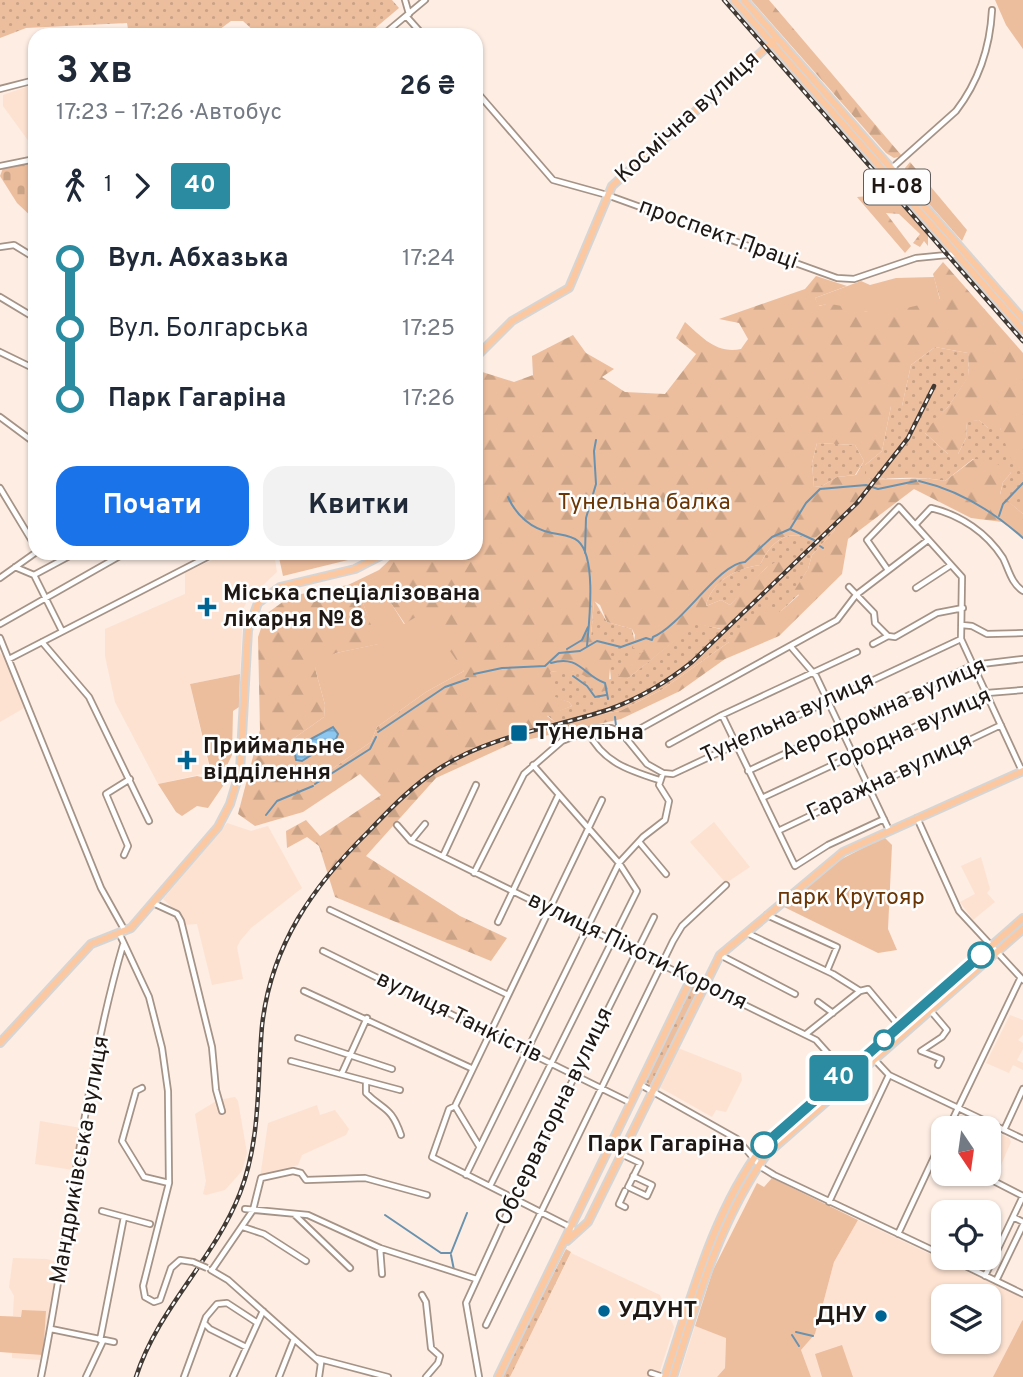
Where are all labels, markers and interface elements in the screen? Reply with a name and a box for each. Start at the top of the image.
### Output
street label: Космічна вулиця [610,46,766,190]
text: 3 хв [56,48,133,97]
text: 26 ₴ [400,71,455,104]
text: 17:23 – 17:26 · Автобус [56,99,282,128]
icon: walk [56,167,94,205]
icon: forward [123,167,161,205]
road number: Н-08 [864,170,930,204]
text: 1 [104,171,113,200]
text: 40 [185,171,216,201]
street label: проспект Праці [634,193,802,277]
text: Вул. Абхазька [108,243,288,276]
text: 17:24 [402,245,455,274]
text: Вул. Болгарська [108,313,308,346]
text: 17:25 [402,315,455,344]
text: Парк Гагаріна [108,383,286,416]
text: 17:26 [402,385,455,414]
button: Почати [56,466,249,546]
button: Квитки [263,466,455,546]
park label: Тунельна балка [557,489,731,518]
place label: Міська спеціалізована лікарня № 8 [223,580,480,635]
marker: Міська спеціалізована лікарня № 8 [197,597,217,617]
street label: Аеродромна вулиця [777,652,991,768]
street label: Тунельна вулиця [697,666,879,772]
street label: Городна вулиця [824,682,996,780]
place label: Тунельна [535,719,644,748]
marker: Тунельна [509,723,529,743]
street label: Гаражна вулиця [803,727,977,829]
place label: Приймальне відділення [203,733,345,788]
marker: Приймальне відділення [177,750,197,770]
park label: парк Крутояр [777,884,925,913]
street label: вулиця Піхоти Короля [522,886,752,1018]
unlabelled marker [968,942,994,968]
street label: вулиця Танкістів [371,965,547,1071]
street label: Обсерваторна вулиця [490,1003,620,1231]
unlabelled marker [874,1030,894,1050]
street label: Мандриківська вулиця [45,1034,117,1286]
line badge: 40 [808,1055,870,1101]
text: 40 [823,1063,855,1093]
north arrow [931,1116,1001,1186]
map controls [931,1116,1001,1354]
place label: Парк Гагаріна [587,1131,745,1160]
marker: Парк Гагаріна [751,1132,777,1158]
button: locate [931,1200,1001,1270]
button: layers [931,1284,1001,1354]
place label: УДУНТ [618,1297,697,1326]
place label: ДНУ [815,1302,867,1331]
marker: УДУНТ [596,1303,612,1319]
marker: ДНУ [873,1308,889,1324]

